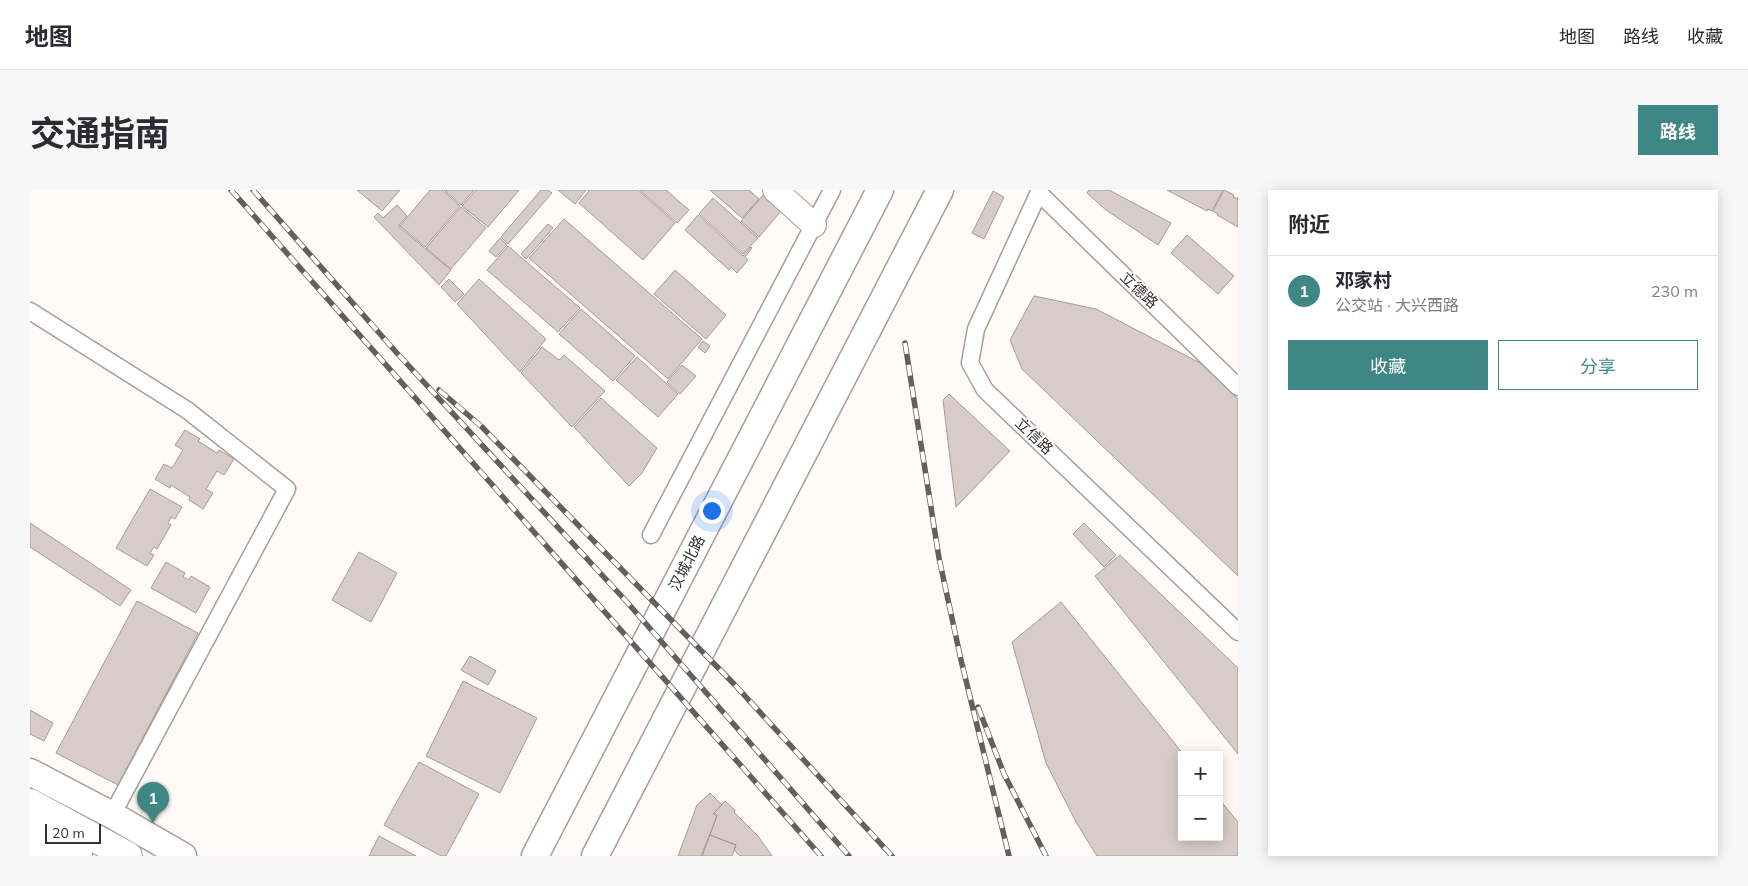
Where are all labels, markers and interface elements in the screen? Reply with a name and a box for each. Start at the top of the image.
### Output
text: 地图 [25,21,73,51]
text: 地图 [1559,25,1595,48]
text: 路线 [1623,25,1659,48]
text: 收藏 [1687,25,1723,48]
button: 路线 [1638,105,1718,155]
text: 交通指南 [30,111,170,155]
text: 附近 [1288,211,1330,237]
street label: 立德路 [1117,267,1162,312]
text: 邓家村 [1335,268,1392,292]
text: 1 [1299,281,1309,301]
text: 230 m [1651,281,1698,301]
text: 公交站 · 大兴西路 [1335,295,1459,315]
button: 收藏 [1288,340,1488,390]
button: 分享 [1498,340,1698,390]
street label: 立信路 [1012,413,1057,458]
your location [699,498,725,524]
street label: 汉城北路 [664,532,709,594]
map controls [1178,751,1223,841]
button: + [1178,751,1223,796]
pin: 1 [137,782,169,823]
button: − [1178,796,1223,841]
scale bar [45,821,101,844]
text: 20 m [52,824,85,842]

